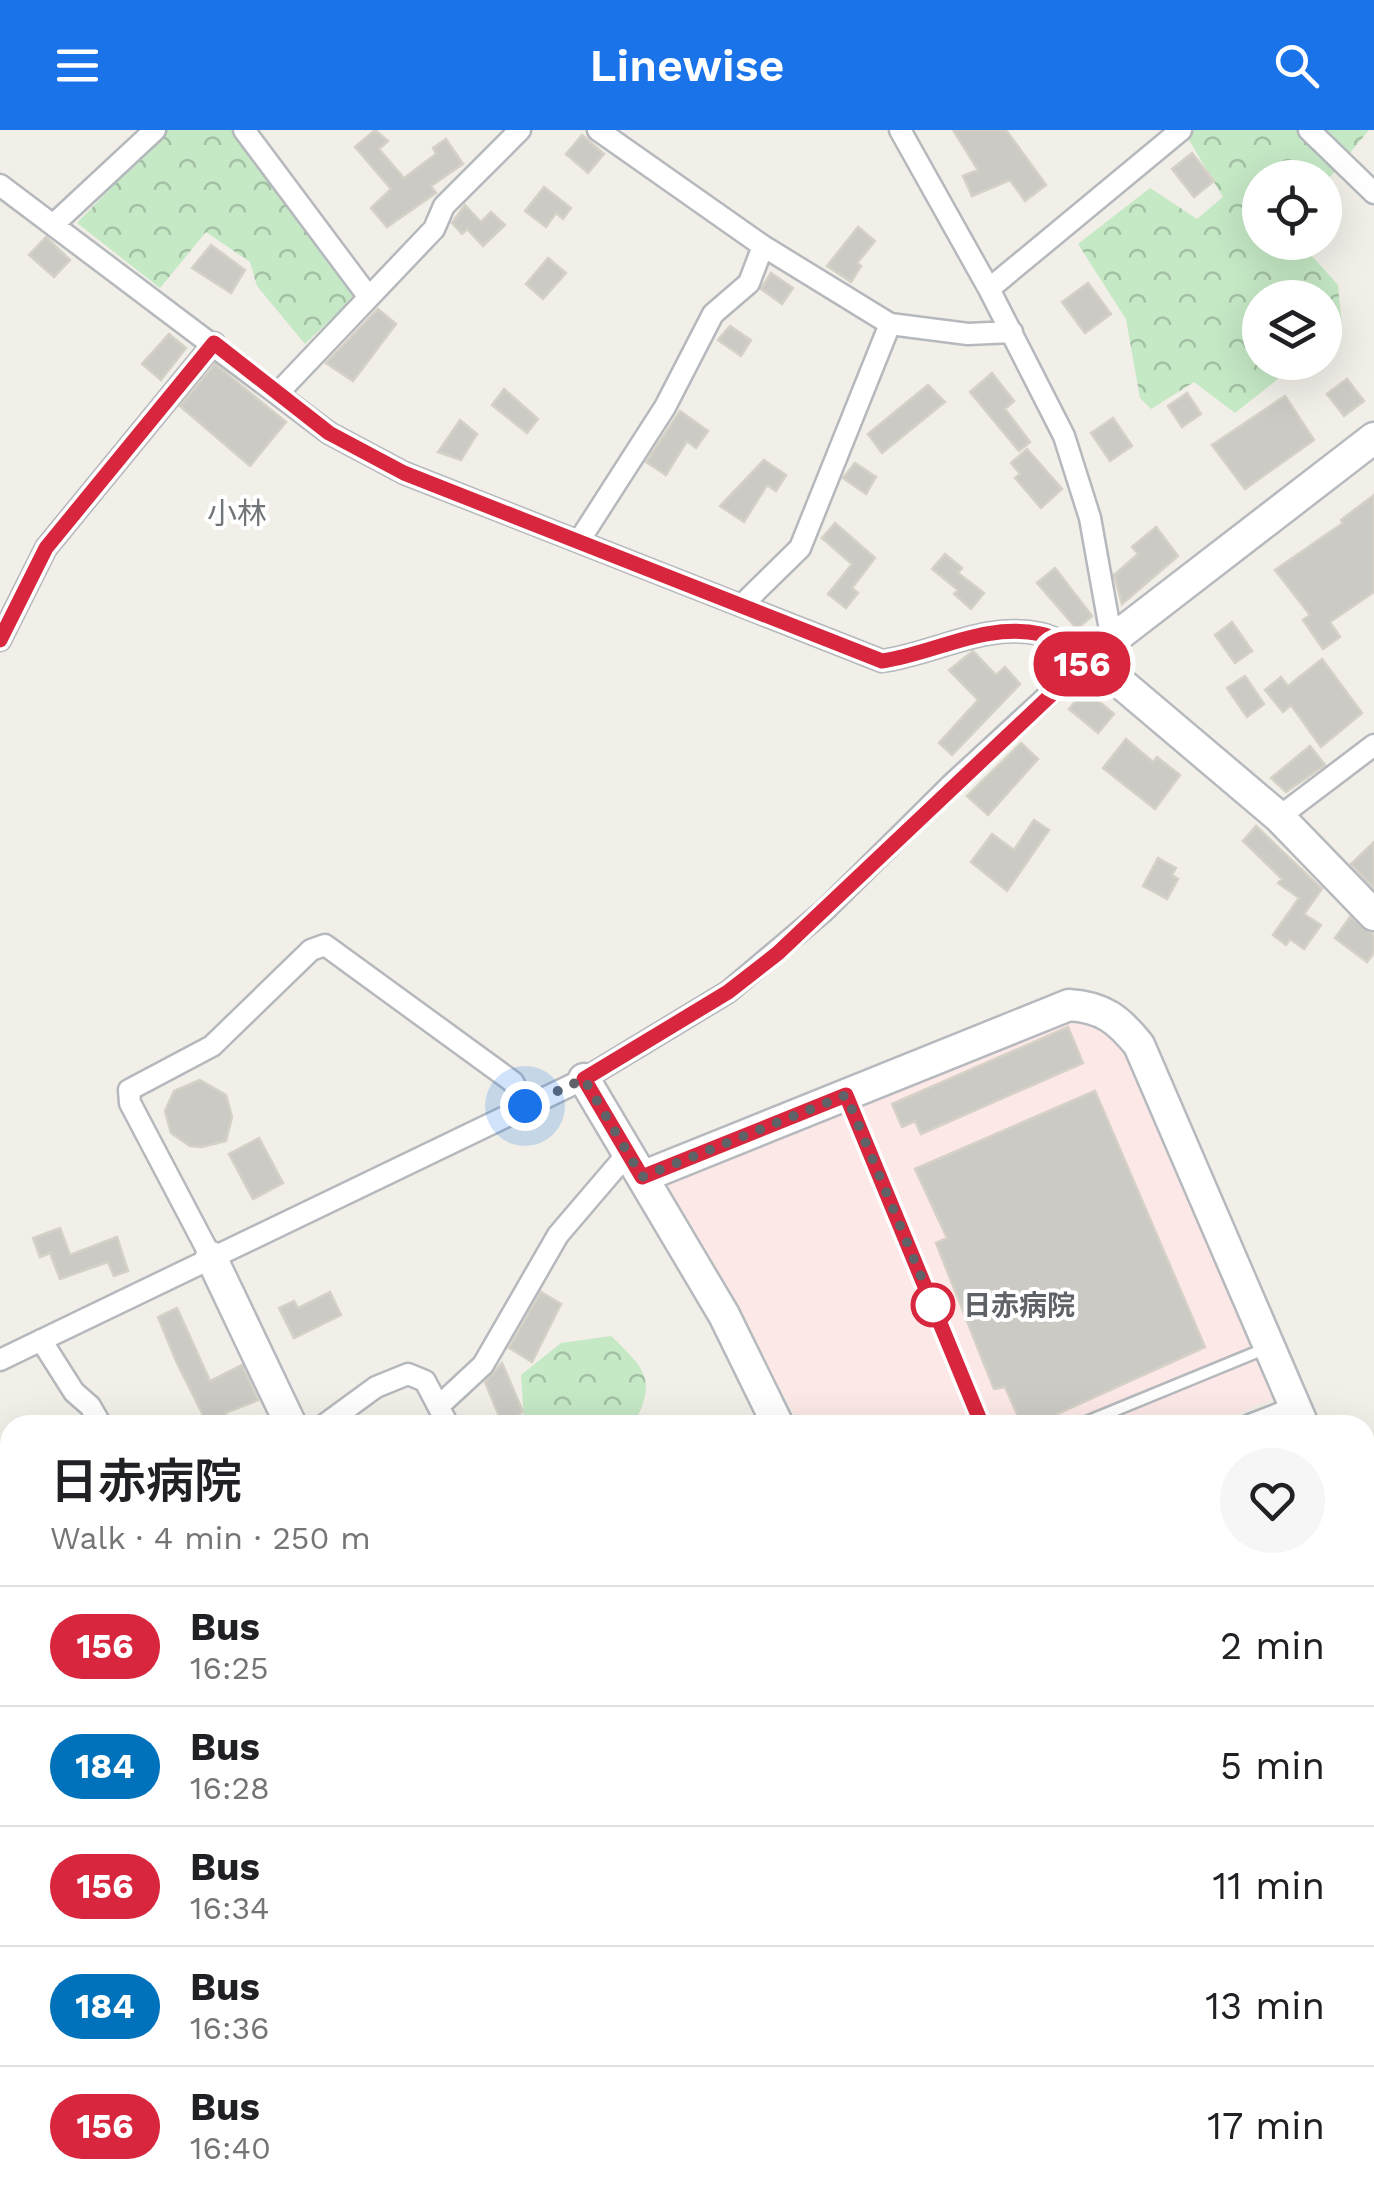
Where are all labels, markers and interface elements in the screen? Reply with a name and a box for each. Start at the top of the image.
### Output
icon: menu [50,38,105,93]
icon: search [1269,38,1324,93]
text: Linewise [589,39,785,92]
map controls [1242,160,1342,380]
button: locate [1242,160,1342,260]
button: layers [1242,280,1342,380]
district label: 小林 [207,496,267,531]
line badge: 156 [1024,632,1140,696]
text: 156 [1053,643,1111,685]
your location [500,1081,550,1131]
marker: 日赤病院 [912,1284,954,1326]
place label: 日赤病院 [963,1289,1075,1322]
button: heart [1220,1448,1325,1553]
text: 日赤病院 [50,1453,242,1510]
text: Walk · 4 min · 250 m [50,1519,371,1557]
text: Bus [190,1605,260,1649]
text: 2 min [1220,1624,1325,1668]
text: 156 [76,1625,134,1667]
text: 16:25 [190,1649,269,1687]
text: Bus [190,1725,260,1769]
text: 5 min [1220,1744,1325,1788]
text: 184 [75,1745,135,1787]
text: 16:28 [190,1769,270,1807]
text: Bus [190,1845,260,1889]
text: 11 min [1213,1864,1325,1908]
text: 156 [76,1865,134,1907]
text: 16:34 [190,1889,270,1927]
text: Bus [190,1965,260,2009]
text: 13 min [1205,1984,1325,2028]
text: 184 [75,1985,135,2027]
text: 16:36 [190,2009,270,2047]
text: Bus [190,2085,260,2129]
text: 17 min [1207,2104,1325,2148]
text: 156 [76,2105,134,2147]
text: 16:40 [190,2129,271,2167]

